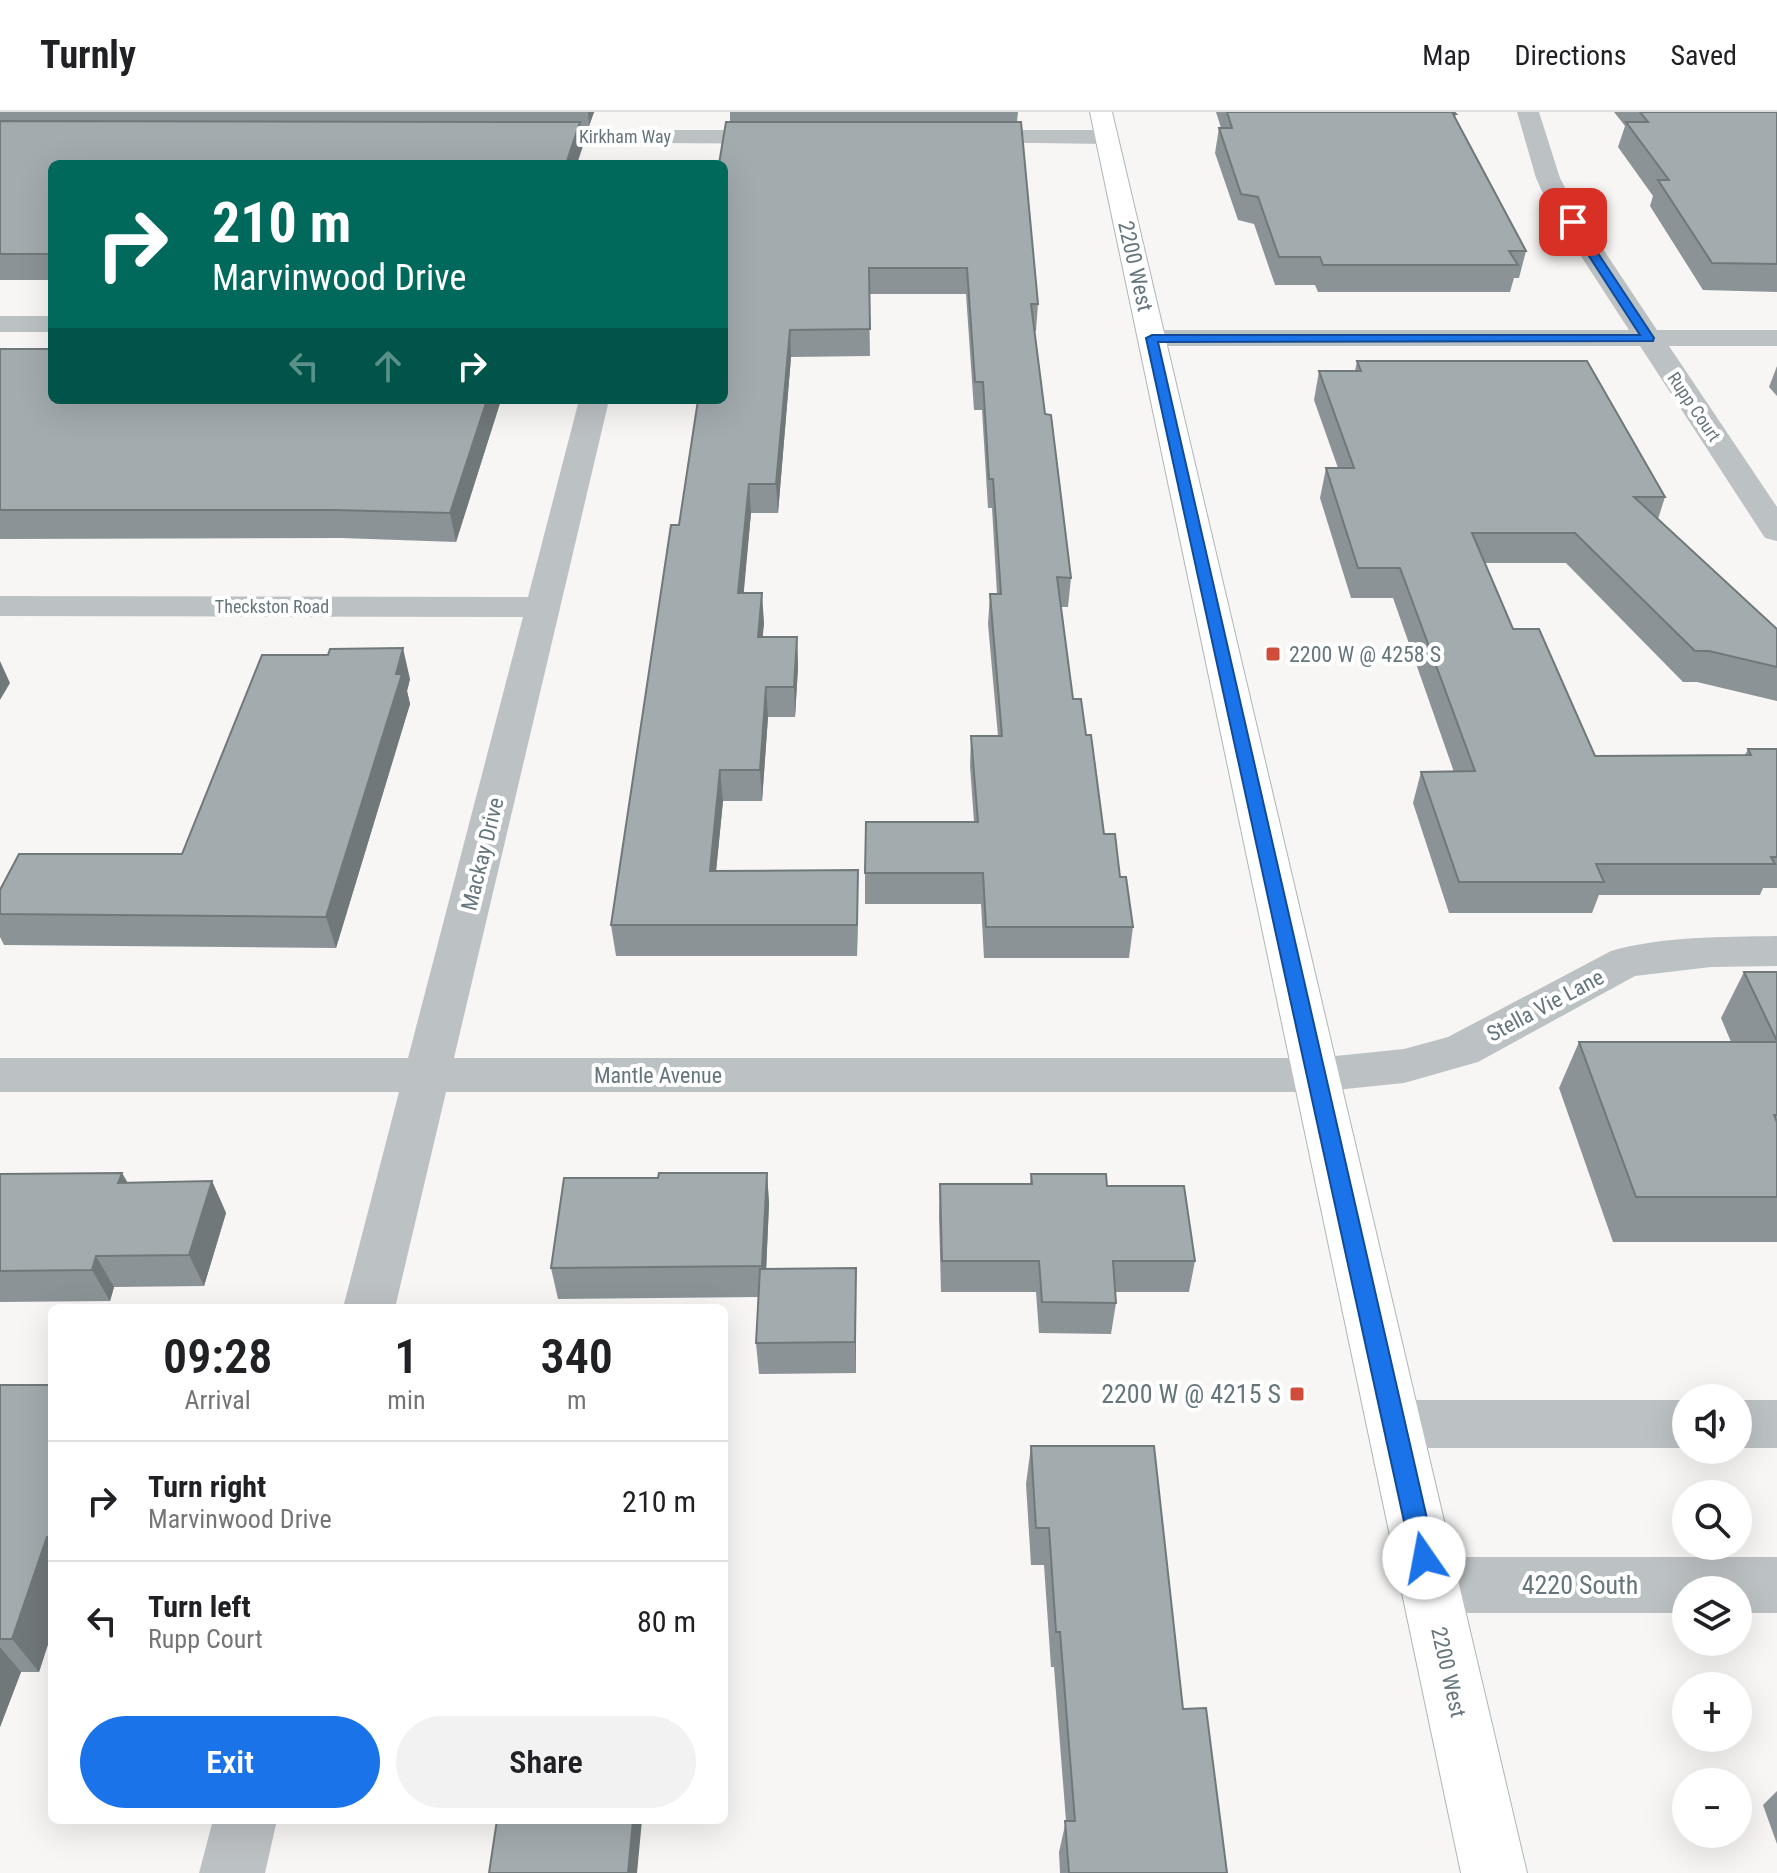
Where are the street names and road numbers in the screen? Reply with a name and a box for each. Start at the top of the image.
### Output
street label: Kirkham Way [579,126,671,147]
street label: 2200 West [1113,219,1158,314]
street label: Rupp Court [1664,368,1725,445]
street label: Theckston Road [215,596,329,617]
street label: Mackay Drive [456,795,509,913]
street label: Stella Vie Lane [1483,964,1608,1047]
street label: Mantle Avenue [594,1063,722,1088]
street label: 4220 South [1522,1570,1638,1600]
street label: 2200 West [1426,1625,1471,1720]

